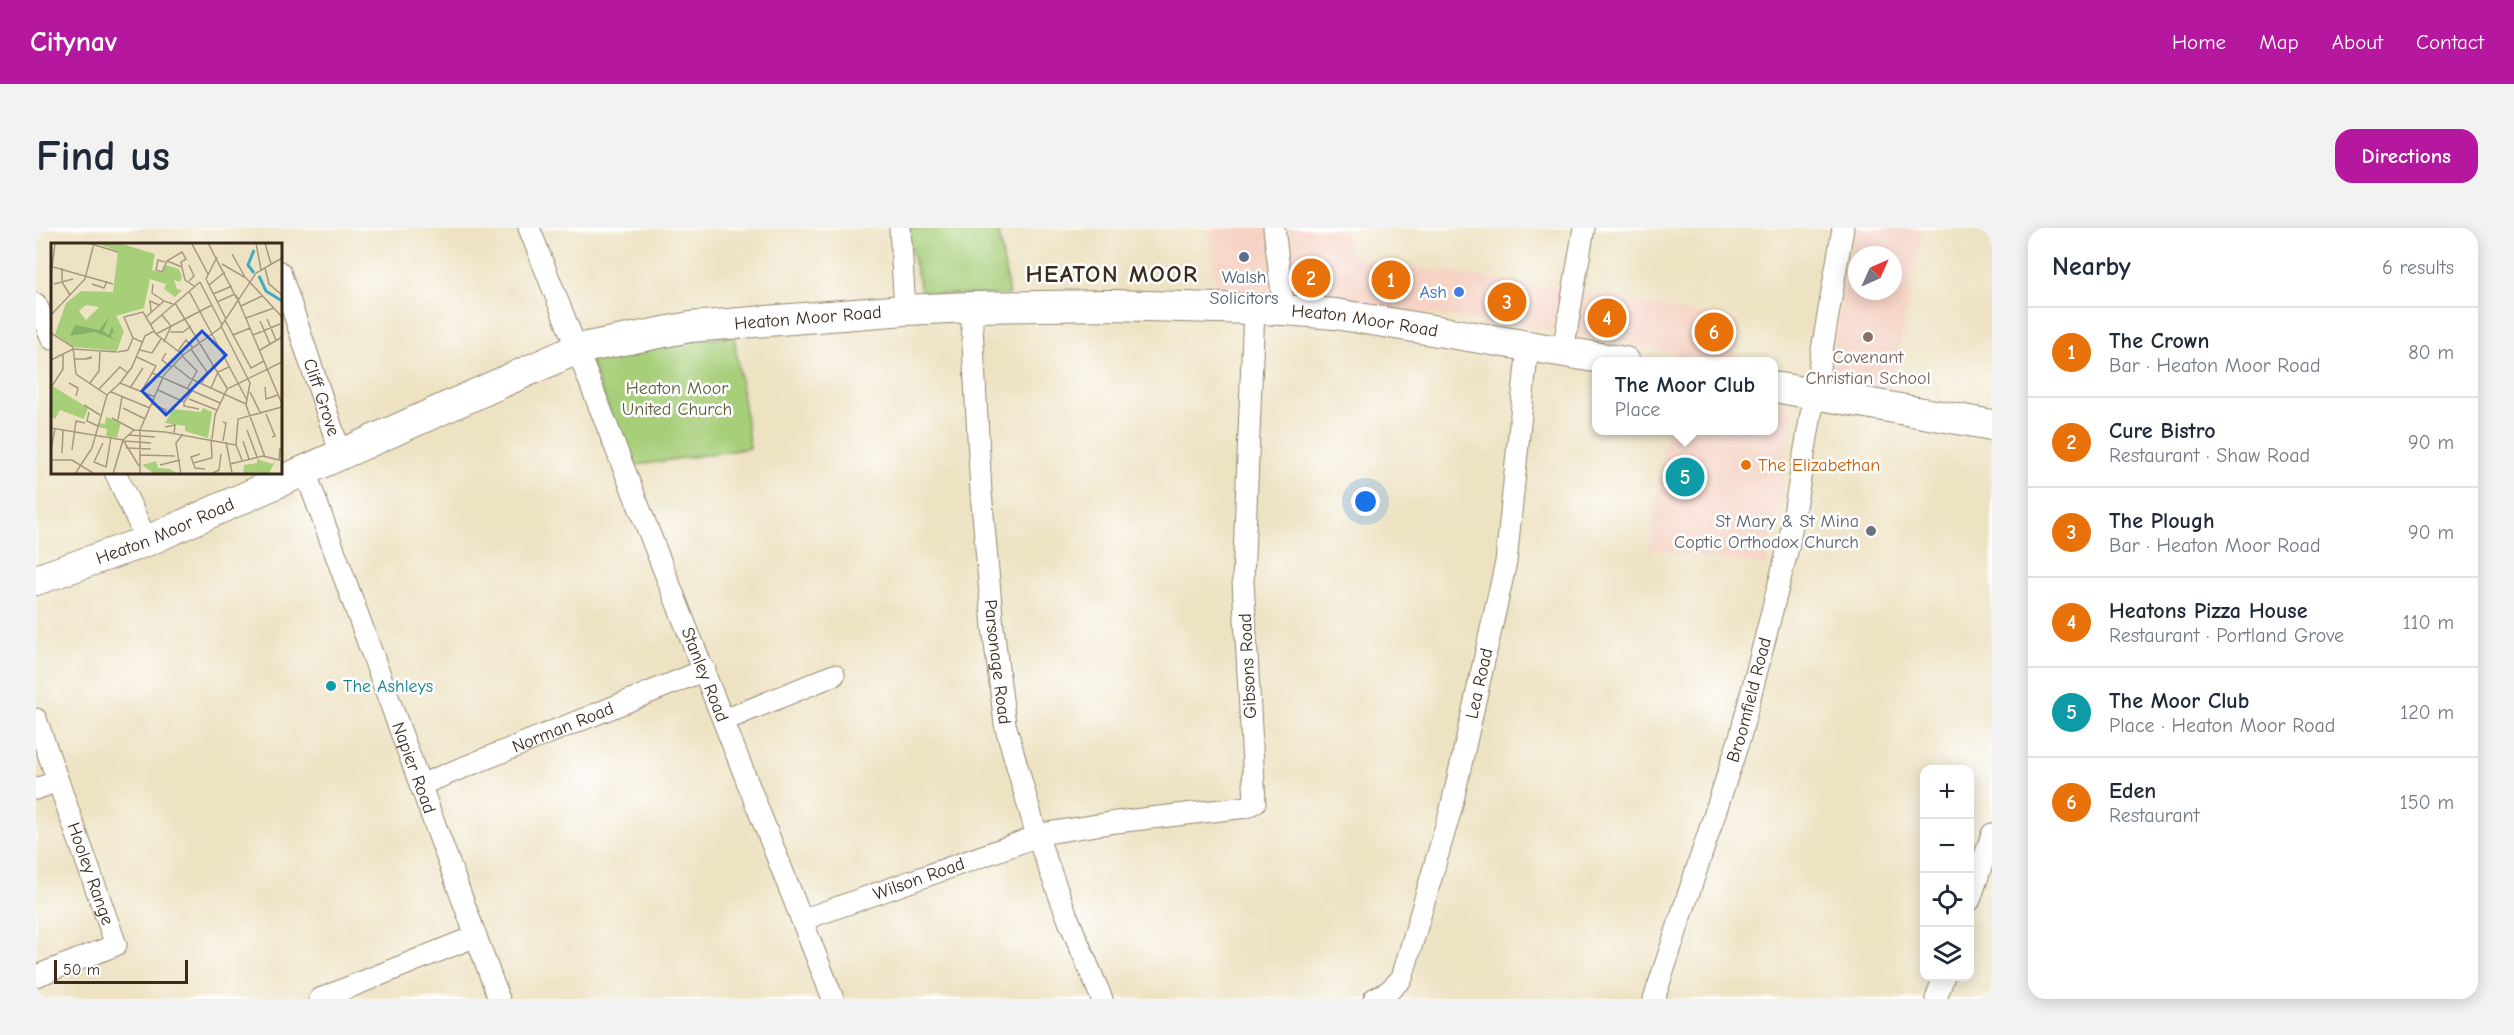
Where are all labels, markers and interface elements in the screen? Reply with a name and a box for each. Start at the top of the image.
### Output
text: Citynav [30,26,117,58]
text: Home [2172,30,2226,54]
text: Map [2259,30,2299,54]
text: About [2332,30,2383,54]
text: Contact [2416,30,2484,54]
button: Directions [2335,129,2478,183]
text: Find us [36,132,170,181]
inset map [51,243,282,474]
north arrow [1848,246,1902,300]
marker: Walsh Solicitors [1237,250,1251,264]
text: Nearby [2052,252,2131,282]
pin: 2 [1292,256,1330,300]
text: 6 results [2382,256,2454,279]
pin: 1 [1372,257,1410,302]
district label: HEATON MOOR [1025,260,1199,288]
place label: Walsh Solicitors [1209,267,1279,309]
pin: 3 [1488,280,1526,325]
place label: Ash [1419,282,1447,303]
marker: Ash [1452,285,1466,299]
pin: 4 [1588,296,1626,340]
street label: Heaton Moor Road [1291,300,1440,341]
street label: Heaton Moor Road [733,301,882,334]
pin: 6 [1694,310,1734,354]
text: The Crown [2109,328,2210,354]
marker: Covenant Christian School [1861,330,1875,344]
text: 1 [2068,341,2075,364]
text: 80 m [2408,341,2454,364]
place label: Covenant Christian School [1805,347,1931,389]
text: Bar · Heaton Moor Road [2109,354,2321,377]
street label: Cliff Grove [299,356,344,439]
popup [1592,357,1778,435]
text: The Moor Club [1615,372,1755,398]
park label: Heaton Moor United Church [622,378,732,420]
text: Place [1615,398,1660,421]
text: Cure Bistro [2109,418,2216,444]
text: 2 [2067,431,2076,454]
text: 90 m [2408,431,2454,454]
text: Restaurant · Shaw Road [2109,444,2310,467]
pin: 5 [1666,454,1704,500]
place label: The Elizabethan [1758,455,1880,476]
marker: The Elizabethan [1739,458,1753,472]
your location [1351,487,1380,516]
street label: Heaton Moor Road [93,493,237,569]
text: The Plough [2109,508,2215,534]
place label: St Mary & St Mina Coptic Orthodox Church [1674,511,1859,553]
text: 3 [2067,521,2076,544]
text: 90 m [2408,521,2454,544]
marker: St Mary & St Mina Coptic Orthodox Church [1864,524,1878,538]
text: Bar · Heaton Moor Road [2109,534,2321,557]
text: Heatons Pizza House [2109,598,2308,624]
street label: Parsonage Road [980,599,1015,725]
text: 4 [2067,611,2076,634]
text: 110 m [2403,611,2454,634]
street label: Gibsons Road [1235,613,1261,719]
street label: Stanley Road [677,624,733,725]
text: Restaurant · Portland Grove [2109,624,2344,647]
street label: Broomfield Road [1722,635,1775,765]
street label: Lea Road [1461,646,1497,721]
place label: The Ashleys [343,676,433,697]
marker: The Ashleys [324,679,338,693]
text: The Moor Club [2109,688,2249,714]
street label: Norman Road [509,698,617,757]
text: 5 [2066,701,2077,724]
text: 120 m [2400,701,2454,724]
text: Place · Heaton Moor Road [2109,714,2335,737]
street label: Napier Road [388,719,440,816]
map controls [1920,765,1974,981]
button: + [1920,765,1974,819]
text: Eden [2109,778,2156,804]
text: 6 [2066,791,2077,814]
text: 150 m [2400,791,2454,814]
text: Restaurant [2109,804,2199,827]
street label: Hooley Range [63,819,119,928]
button: − [1920,819,1974,873]
street label: Wilson Road [870,853,967,904]
button: locate [1920,873,1974,927]
button: layers [1920,927,1974,981]
scale bar [54,957,188,984]
text: 50 m [63,961,100,979]

